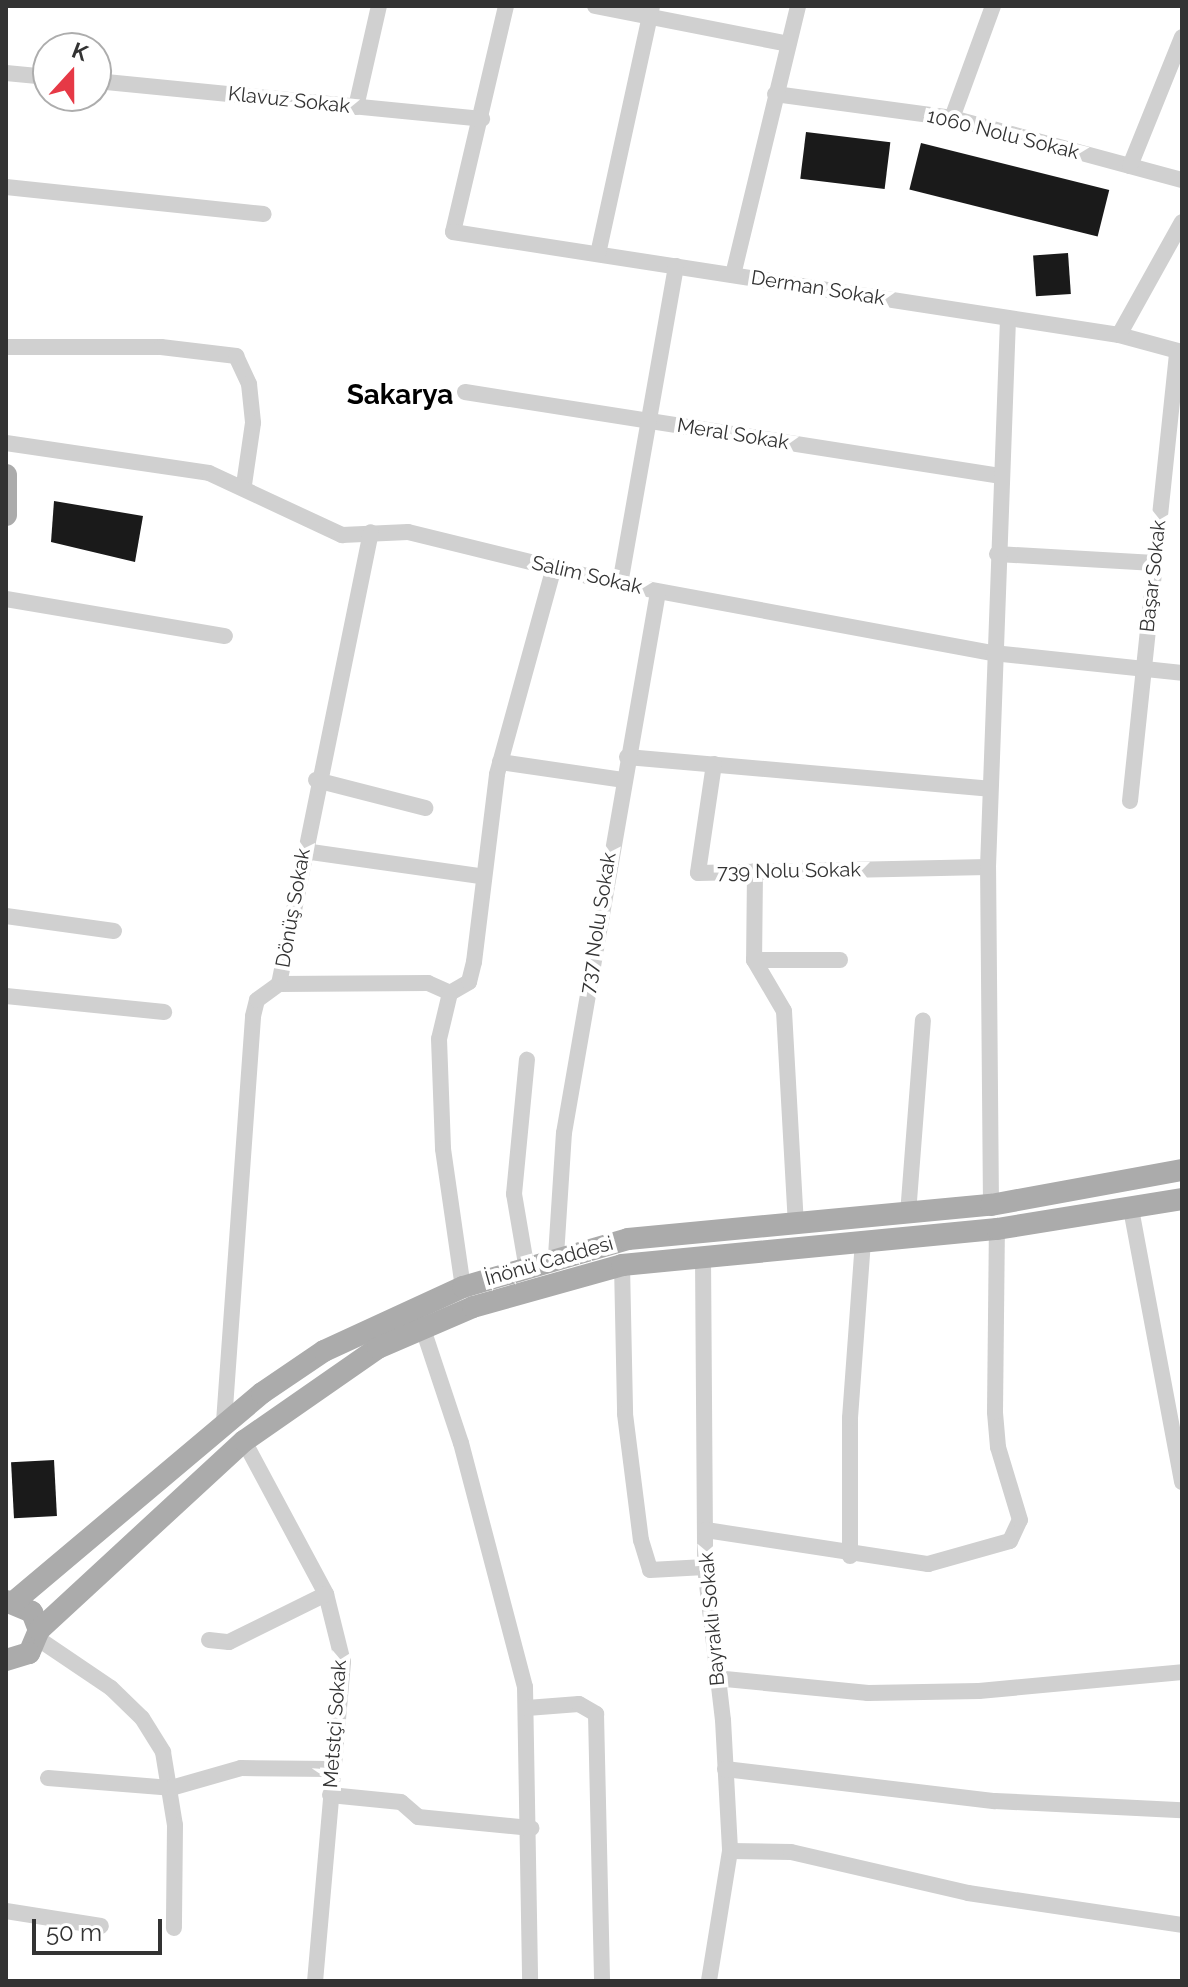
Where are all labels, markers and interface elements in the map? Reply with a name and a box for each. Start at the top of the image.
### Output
north arrow [32,32,112,112]
text: K [68,37,91,66]
street label: Klavuz Sokak [227,82,351,118]
street label: 1060 Nolu Sokak [924,103,1082,165]
street label: Derman Sokak [749,266,887,310]
district label: Sakarya [347,378,453,412]
street label: Meral Sokak [675,413,791,455]
street label: Başar Sokak [1135,519,1171,633]
street label: Salim Sokak [530,551,644,599]
street label: Dönüş Sokak [271,847,315,969]
street label: 737 Nolu Sokak [575,851,621,995]
street label: 739 Nolu Sokak [717,858,861,884]
street label: İnönü Caddesi [482,1231,616,1291]
street label: Bayraklı Sokak [694,1551,730,1687]
street label: Metstçi Sokak [319,1659,351,1789]
scale bar [36,1903,166,1953]
text: 50 m [46,1918,102,1947]

